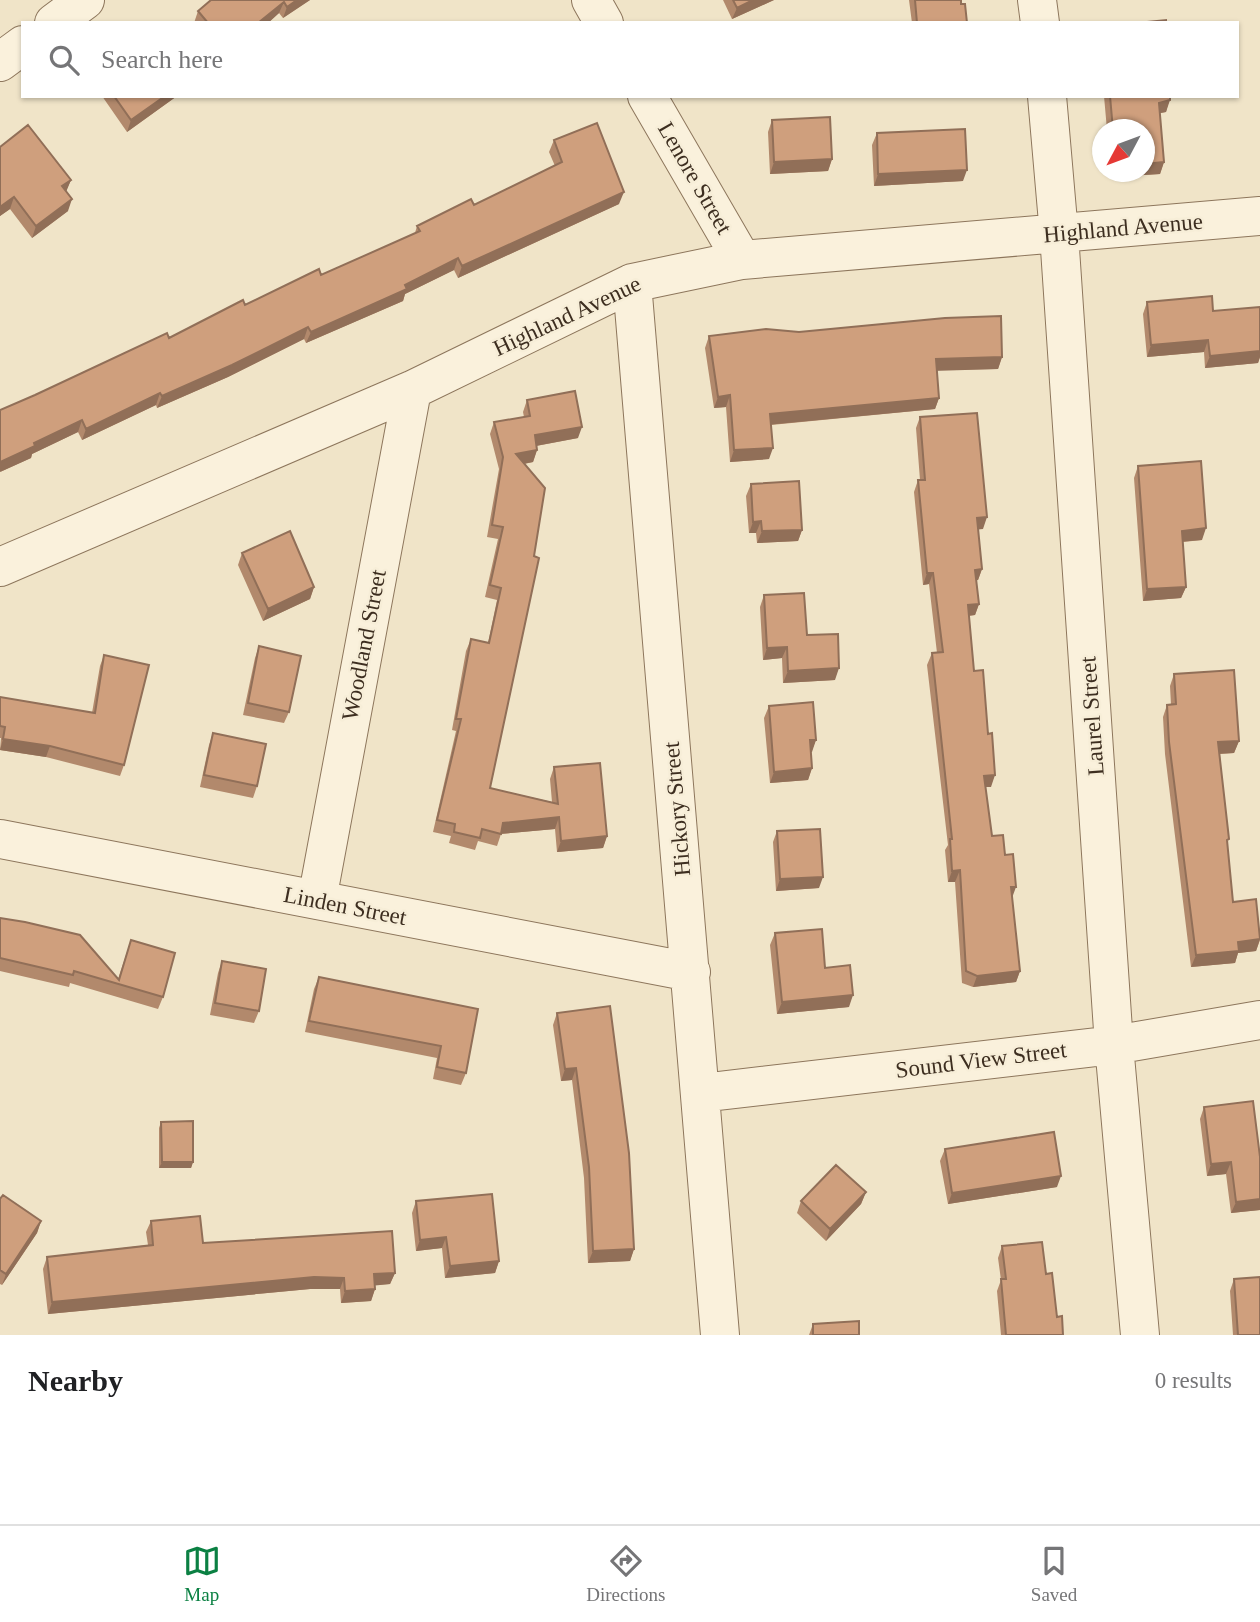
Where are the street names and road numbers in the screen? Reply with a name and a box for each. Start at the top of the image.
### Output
street label: Lenore Street [653,118,737,239]
street label: Highland Avenue [1042,209,1204,247]
street label: Highland Avenue [489,271,645,361]
street label: Woodland Street [337,567,391,723]
street label: Laurel Street [1075,655,1109,776]
street label: Hickory Street [659,740,695,877]
street label: Linden Street [281,882,409,930]
street label: Sound View Street [894,1037,1068,1083]

